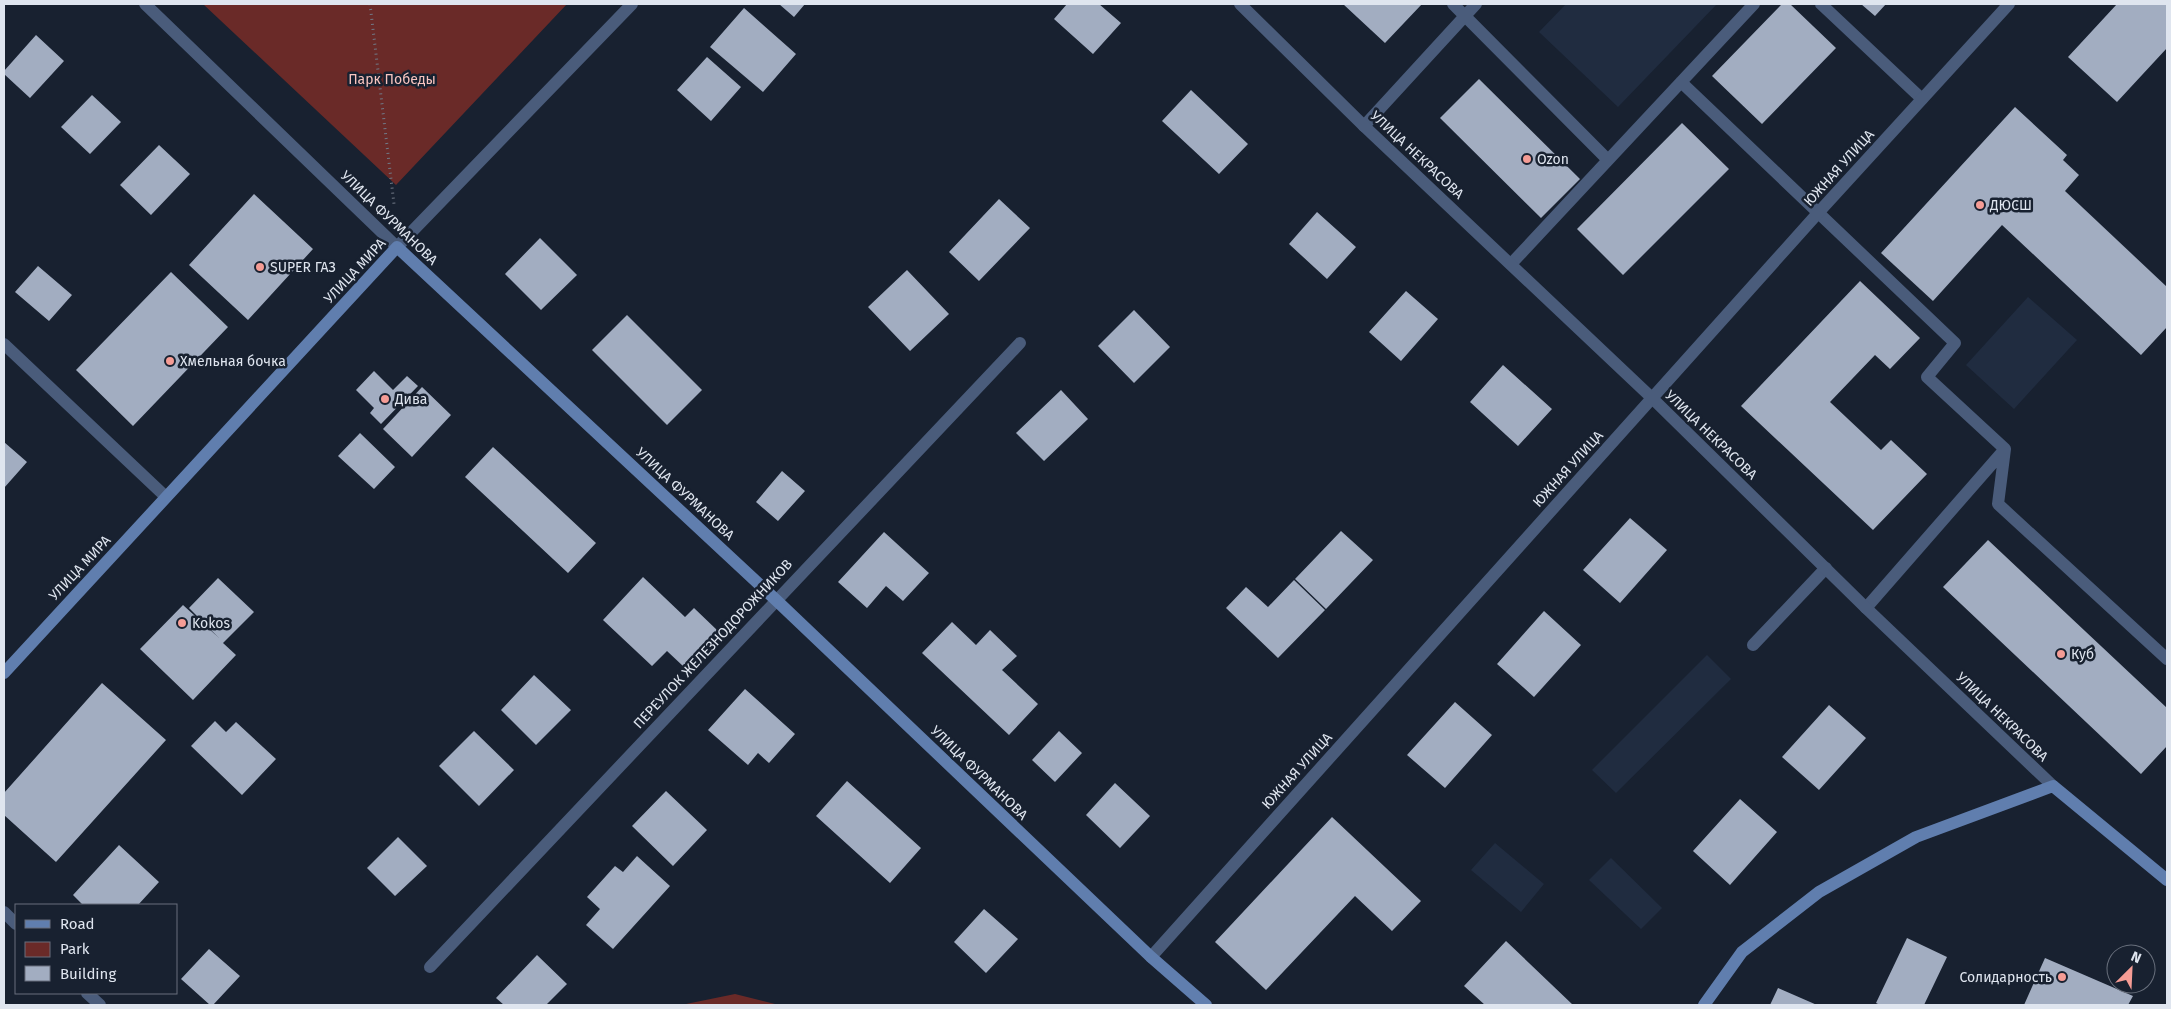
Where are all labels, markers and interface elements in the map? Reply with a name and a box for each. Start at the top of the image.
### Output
park label: Парк Победы [348,71,436,88]
street label: УЛИЦА НЕКРАСОВА [1367,107,1467,203]
street label: ЮЖНАЯ УЛИЦА [1800,126,1878,210]
place label: Ozon [1537,151,1569,168]
marker: Ozon [1521,153,1533,165]
street label: УЛИЦА ФУРМАНОВА [337,167,441,269]
place label: ДЮСШ [1989,197,2032,214]
marker: ДЮСШ [1974,199,1986,211]
street label: УЛИЦА МИРА [321,235,389,307]
place label: SUPER ГАЗ [270,259,336,276]
marker: SUPER ГАЗ [254,261,266,273]
place label: Хмельная бочка [180,353,286,370]
marker: Хмельная бочка [164,355,176,367]
street label: УЛИЦА НЕКРАСОВА [1661,387,1761,483]
place label: Дива [394,391,427,408]
marker: Дива [379,393,391,405]
street label: ЮЖНАЯ УЛИЦА [1529,427,1607,511]
street label: УЛИЦА ФУРМАНОВА [632,444,738,544]
street label: УЛИЦА МИРА [46,532,114,604]
street label: ПЕРЕУЛОК ЖЕЛЕЗНОДОРОЖНИКОВ [630,556,796,732]
place label: Kokos [192,615,230,632]
marker: Kokos [176,617,188,629]
place label: Куб [2071,646,2094,663]
marker: Куб [2055,648,2067,660]
street label: УЛИЦА НЕКРАСОВА [1952,669,2052,765]
street label: УЛИЦА ФУРМАНОВА [927,722,1031,824]
street label: ЮЖНАЯ УЛИЦА [1258,729,1336,813]
legend [15,904,178,994]
text: Road [60,915,95,933]
text: Park [60,940,90,958]
north arrow [2106,944,2156,994]
text: N [2128,948,2144,967]
text: Building [60,965,116,983]
place label: Солидарность [1959,969,2052,986]
marker: Солидарность [2056,971,2068,983]

